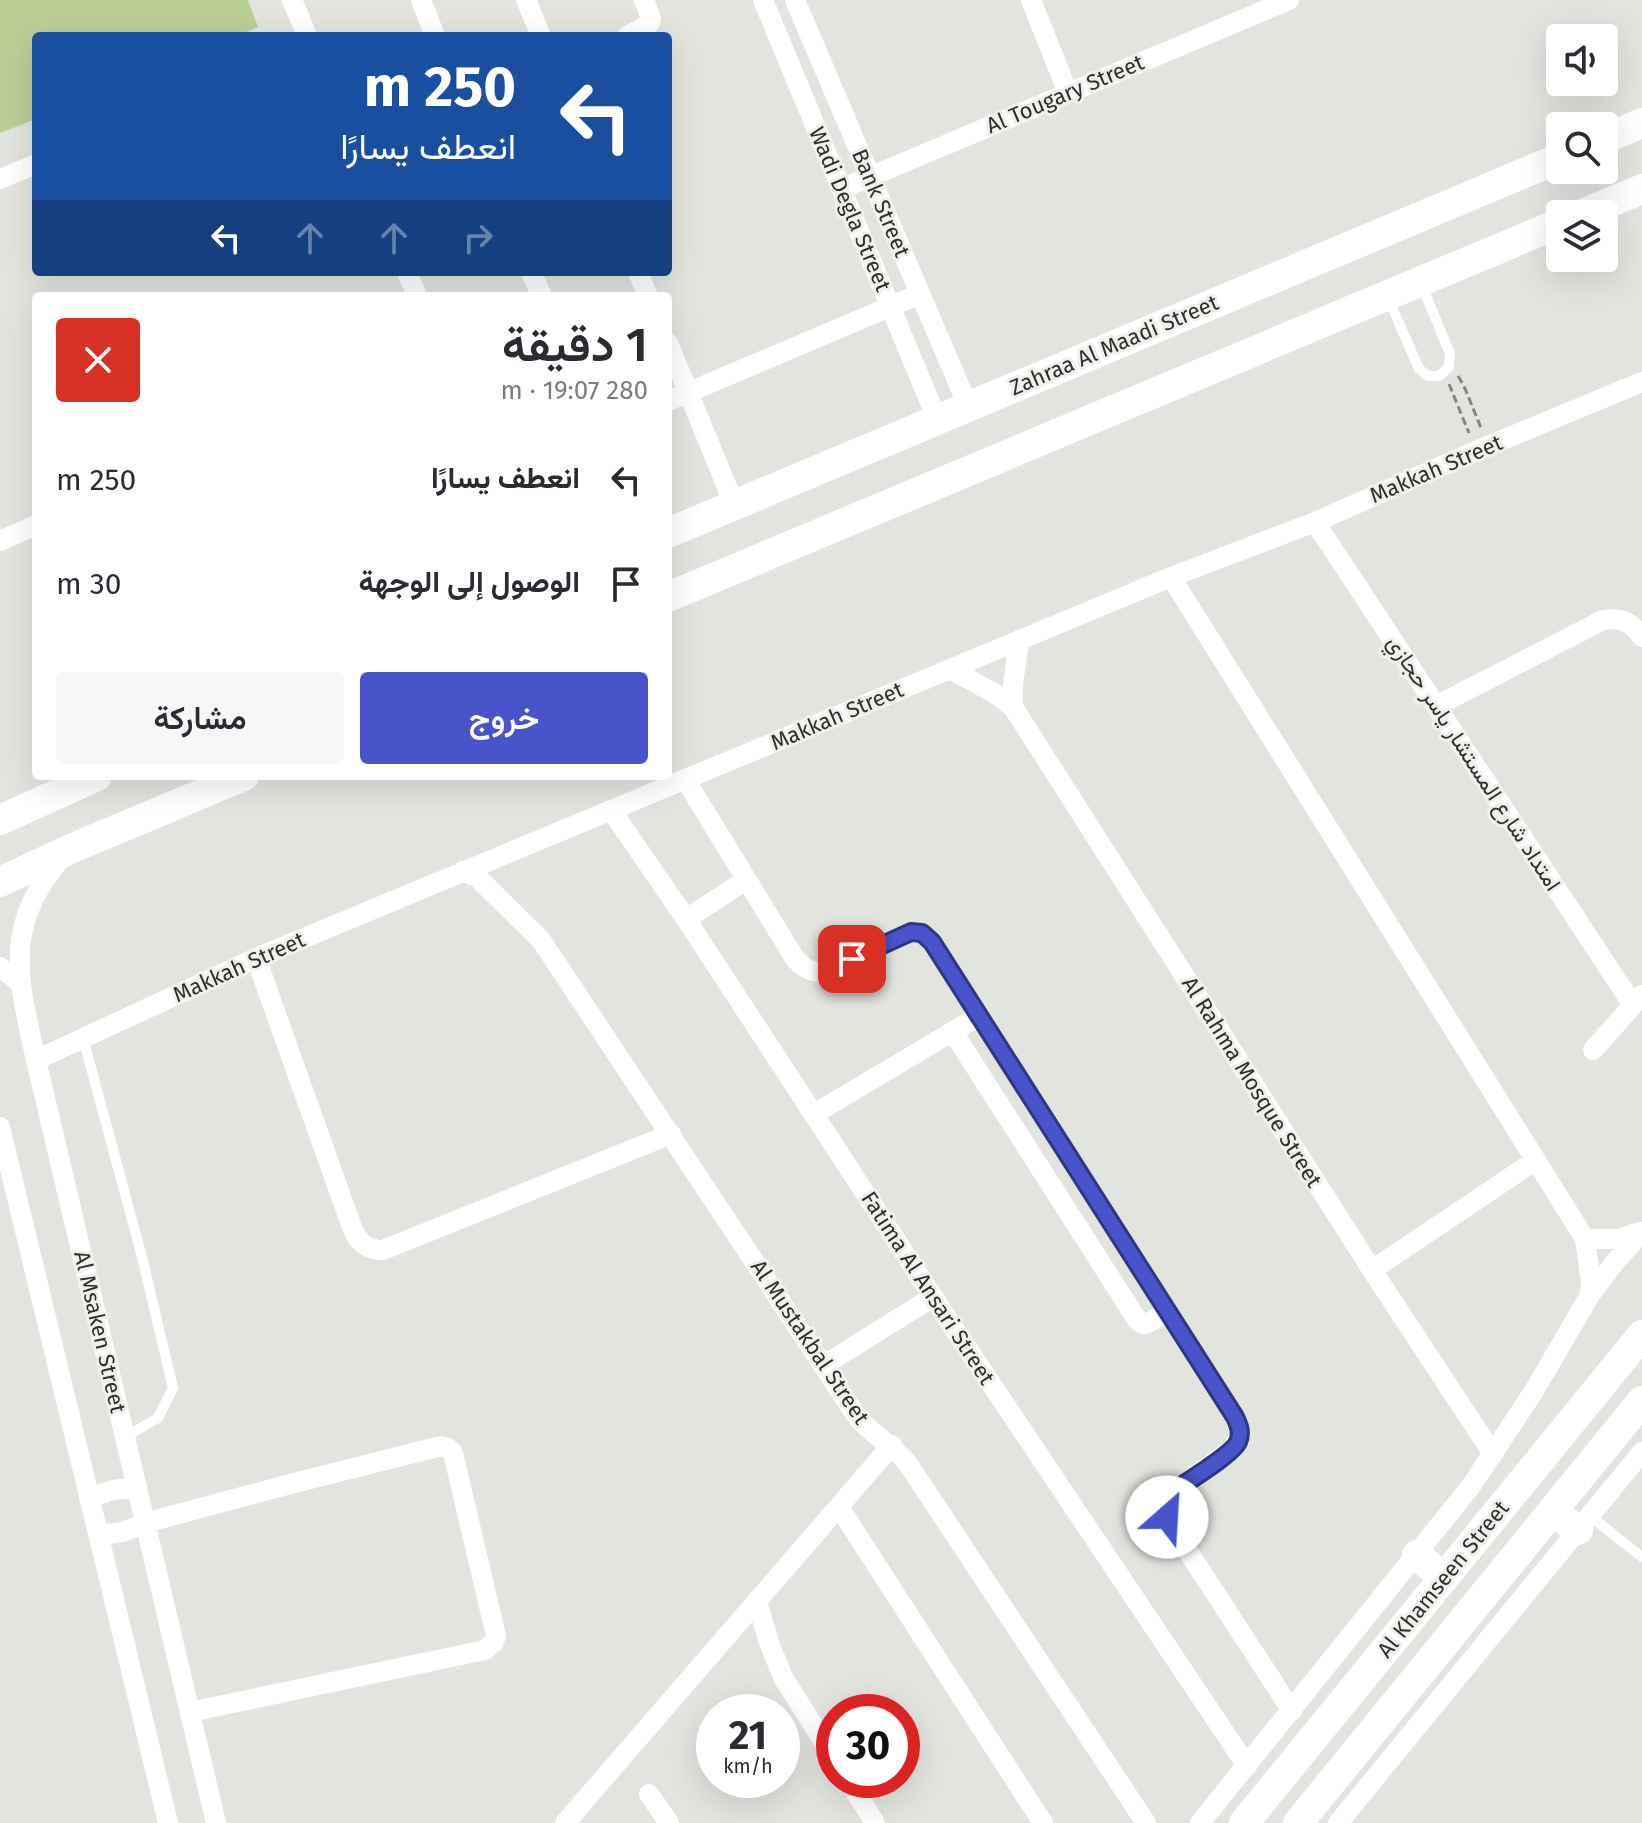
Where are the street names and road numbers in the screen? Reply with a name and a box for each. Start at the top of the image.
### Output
street label: Al Tougary Street [982,49,1148,139]
street label: Wadi Degla Street [803,123,897,295]
street label: Bank Street [846,145,916,261]
street label: Zahraa Al Maadi Street [1006,289,1222,401]
street label: Makkah Street [1366,429,1507,509]
street label: امتداد شارع المستشار ياسر حجازي [1377,630,1567,898]
street label: Makkah Street [767,676,908,756]
street label: Makkah Street [169,926,309,1008]
street label: Al Rahma Mosque Street [1176,972,1328,1192]
street label: Fatima Al Ansari Street [855,1186,1001,1390]
street label: Al Msaken Street [68,1248,132,1416]
street label: Al Mustakbal Street [745,1255,875,1429]
street label: Al Khamseen Street [1371,1495,1515,1663]

